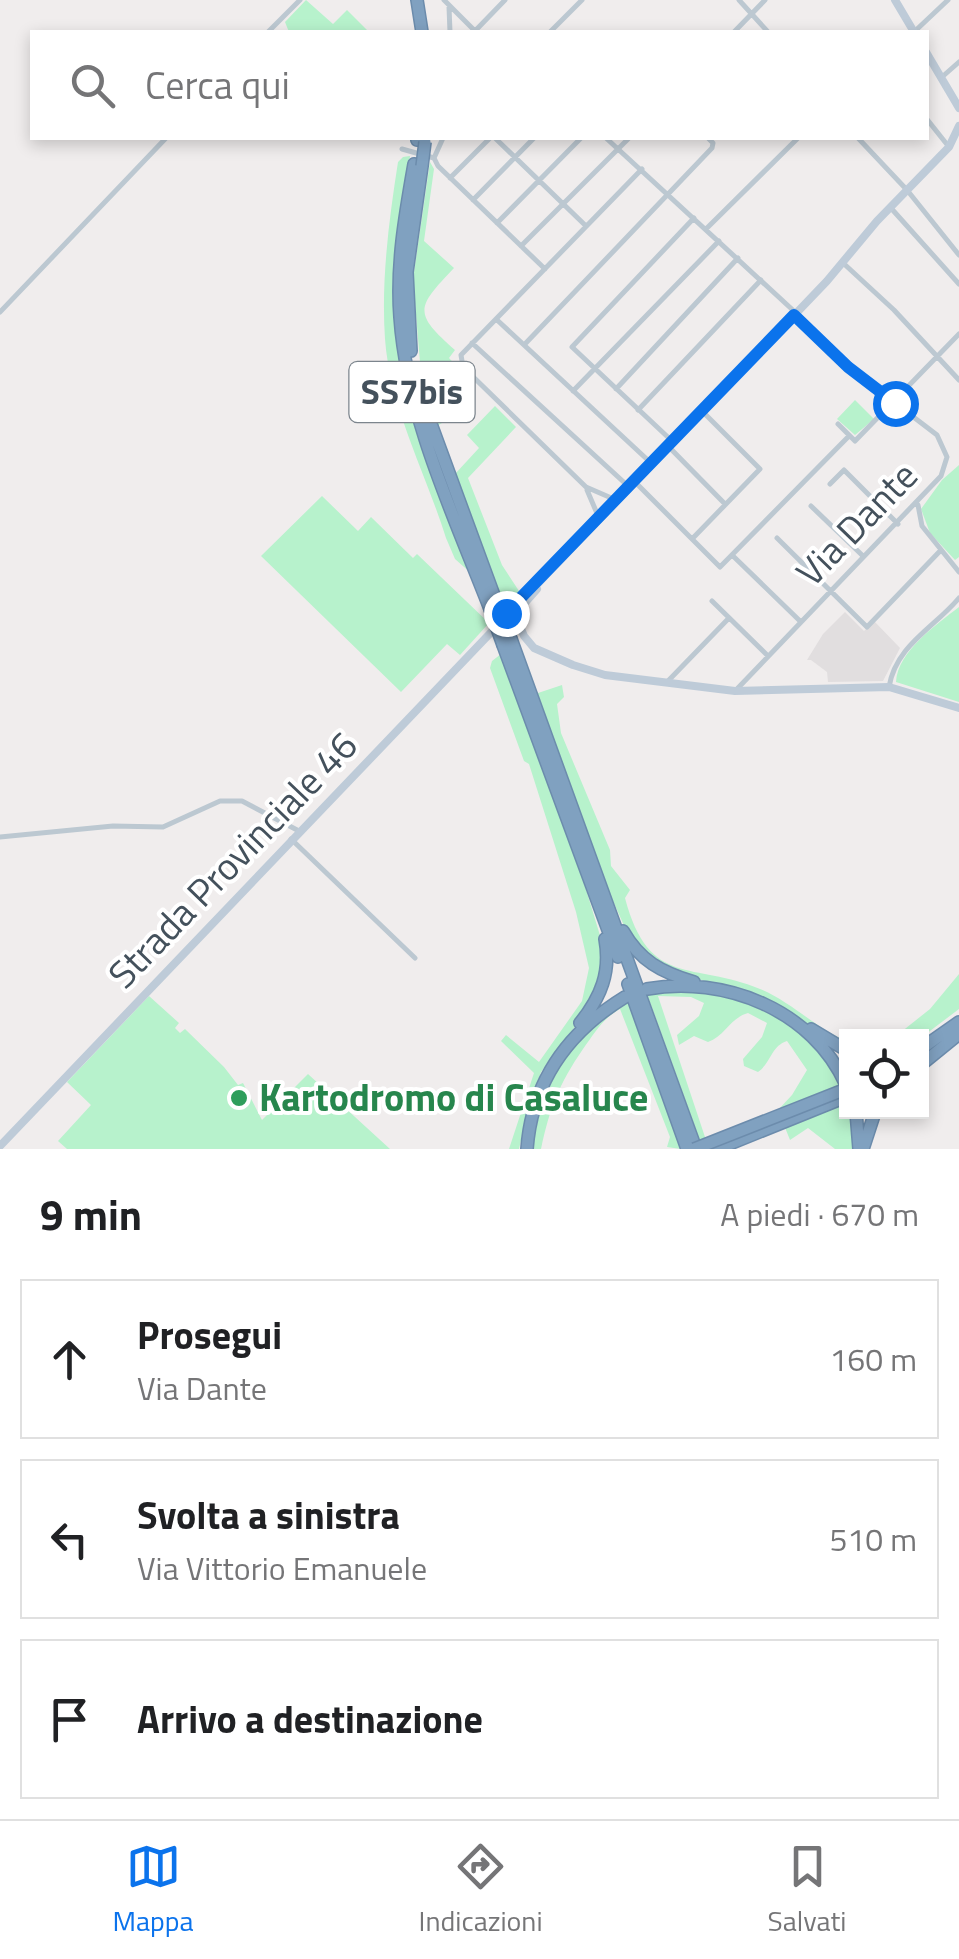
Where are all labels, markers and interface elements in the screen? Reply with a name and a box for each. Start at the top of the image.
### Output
search box [30,30,929,140]
text: Cerca qui [145,56,290,114]
icon: search [65,58,120,113]
road number: SS7bis [350,362,474,422]
route start [873,381,919,427]
street label: Via Dante [782,448,931,599]
route end [484,591,530,637]
street label: Strada Provinciale 46 [94,718,371,1001]
map controls [839,1029,929,1119]
button: locate [839,1029,929,1119]
place label: Kartodromo di Casaluce [259,1068,649,1126]
marker: Kartodromo di Casaluce [228,1087,250,1109]
text: 9 min [40,1182,142,1246]
text: A piedi · 670 m [720,1190,919,1238]
text: Prosegui [137,1306,282,1364]
icon: ahead [42,1332,97,1387]
text: 160 m [829,1335,917,1383]
text: Via Dante [137,1364,267,1412]
text: Svolta a sinistra [137,1486,400,1544]
icon: left [42,1512,97,1567]
text: 510 m [829,1515,917,1563]
text: Via Vittorio Emanuele [137,1544,427,1592]
text: Arrivo a destinazione [137,1690,483,1748]
icon: arrive [42,1692,97,1747]
tab: Mappa [113,1839,194,1942]
tab: Indicazioni [419,1839,543,1942]
tab: Salvati [768,1839,846,1942]

